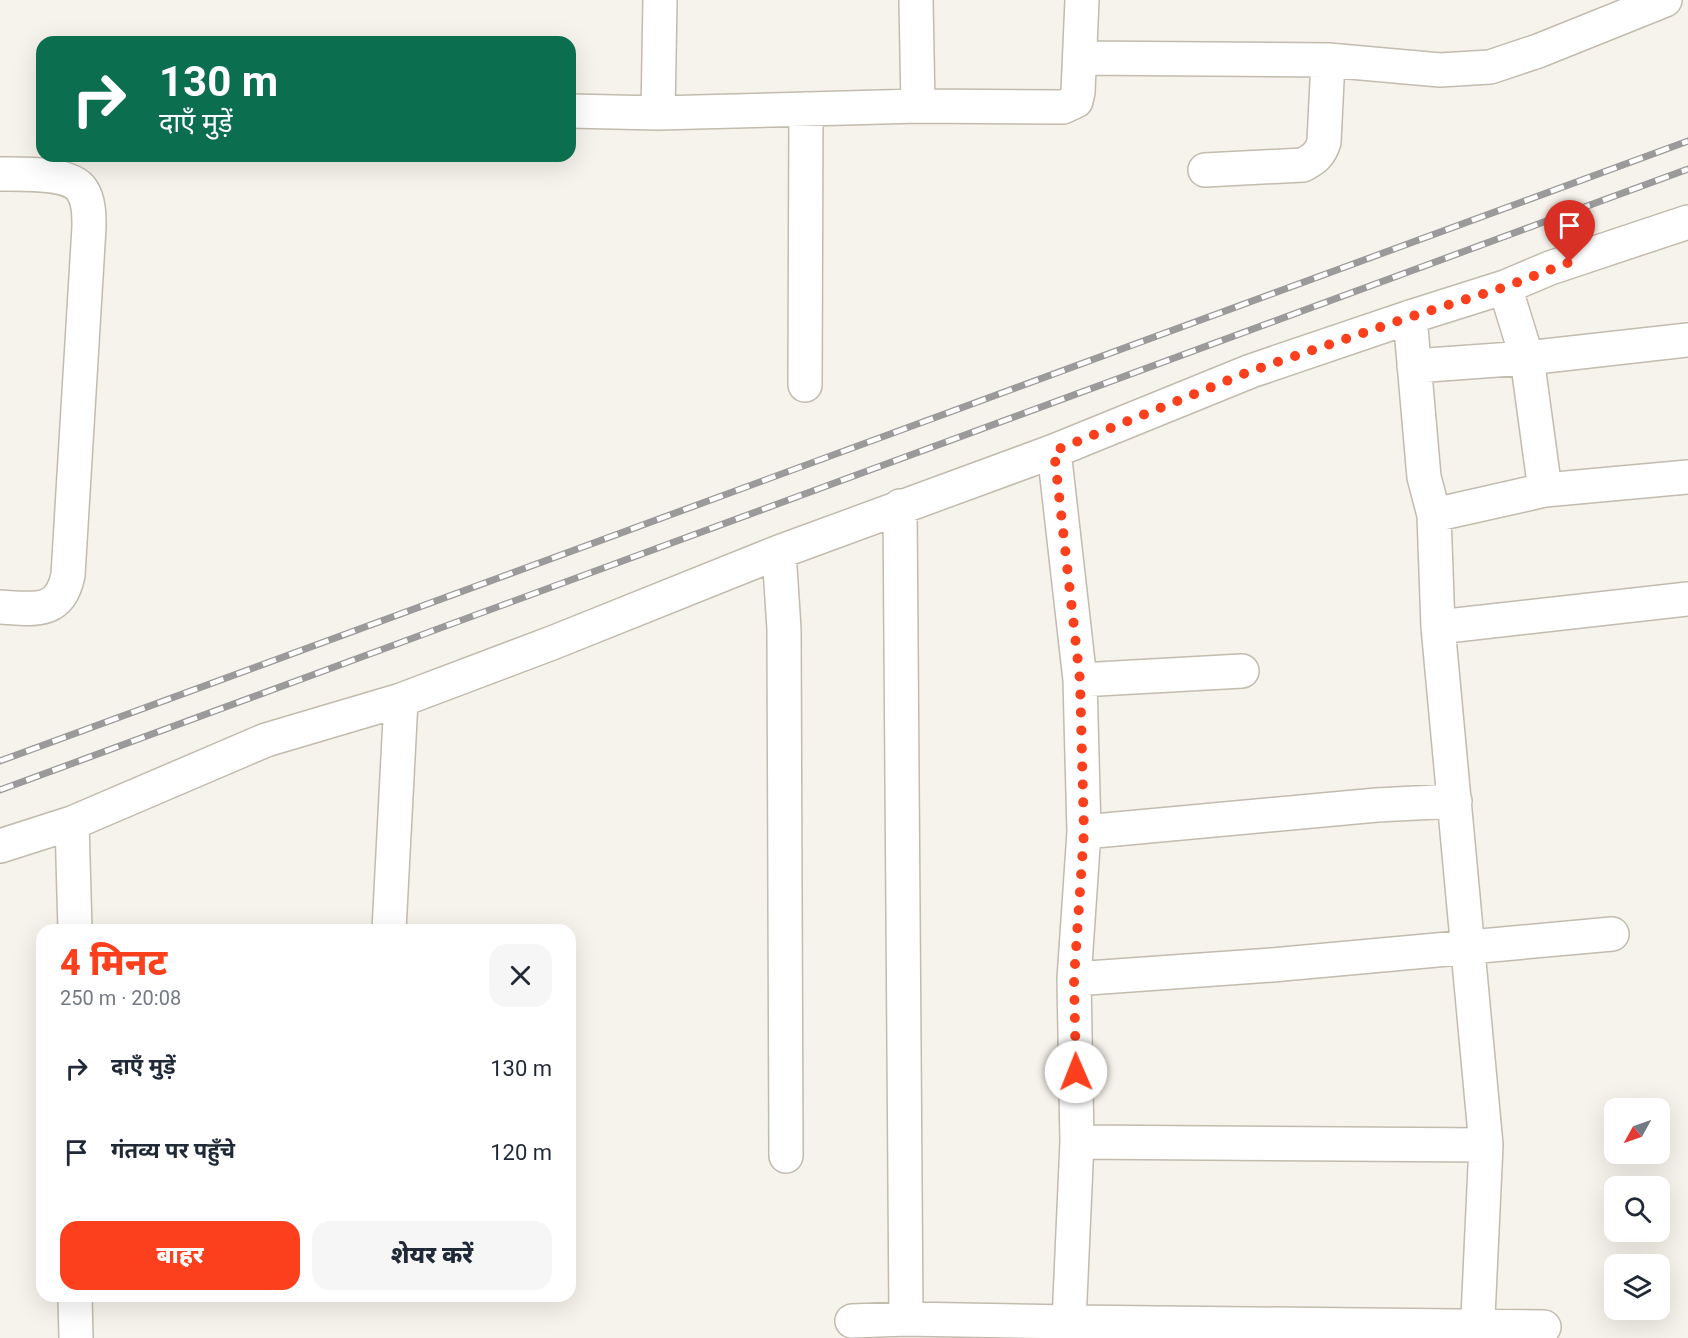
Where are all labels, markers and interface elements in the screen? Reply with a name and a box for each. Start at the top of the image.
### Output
text: 130 m [159,57,278,106]
icon: right [60,60,138,138]
text: दाएँ मुड़ें [159,107,233,139]
pin [1544,200,1595,262]
icon: arrive [1553,209,1586,242]
text: 4 मिनट [60,942,167,984]
button: close [489,944,552,1007]
text: 250 m · 20:08 [60,986,181,1010]
position arrow [1044,1040,1108,1104]
icon: right [60,1052,93,1085]
text: दाएँ मुड़ें [111,1054,176,1079]
text: 130 m [490,1056,552,1081]
north arrow [1604,1098,1670,1164]
map controls [1604,1098,1670,1320]
icon: arrive [60,1136,93,1169]
text: गंतव्य पर पहुँचे [111,1138,235,1163]
text: 120 m [490,1140,552,1165]
button: search [1604,1176,1670,1242]
button: बाहर [60,1221,300,1290]
button: शेयर करें [312,1221,552,1290]
button: layers [1604,1254,1670,1320]

